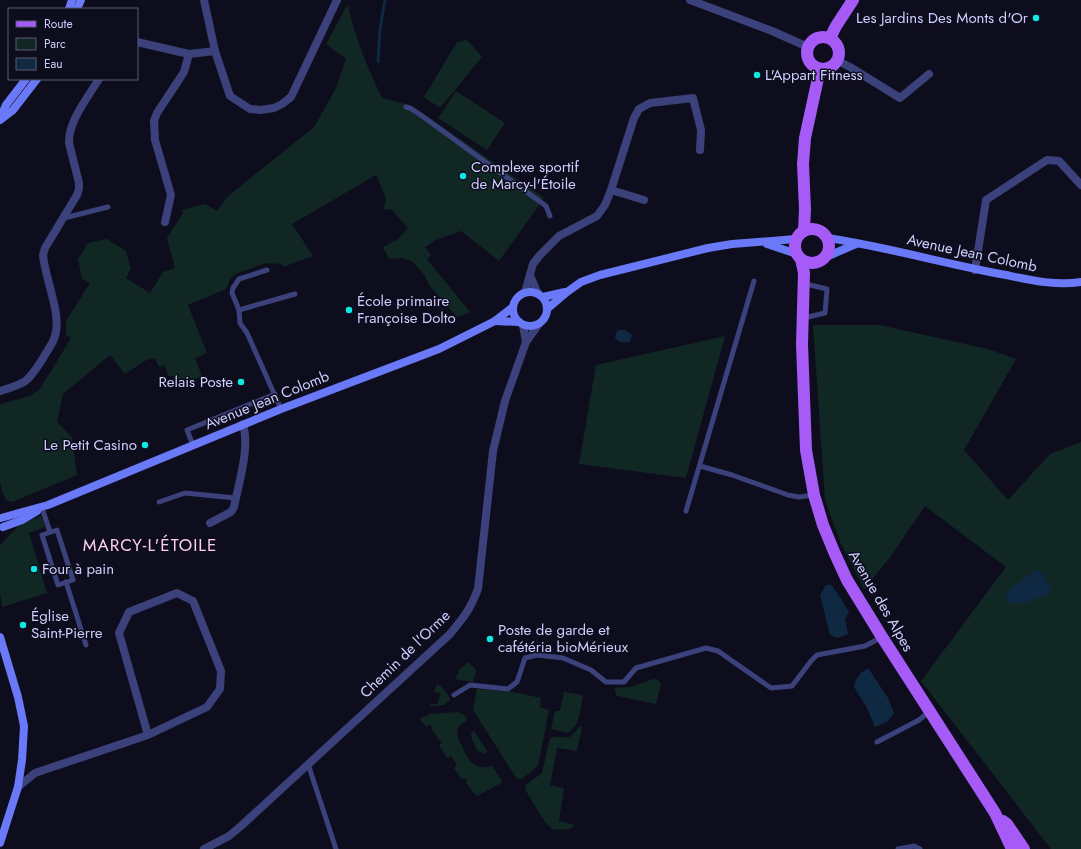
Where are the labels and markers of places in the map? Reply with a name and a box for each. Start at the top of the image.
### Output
place label: Les Jardins Des Monts d'Or [856,7,1029,29]
marker: Les Jardins Des Monts d'Or [1031,13,1041,23]
place label: L'Appart Fitness [765,64,863,86]
marker: L'Appart Fitness [752,70,762,80]
place label: Complexe sportif de Marcy-l'Étoile [471,156,579,195]
marker: Complexe sportif de Marcy-l'Étoile [458,171,468,181]
place label: École primaire Françoise Dolto [357,290,456,329]
marker: École primaire Françoise Dolto [344,305,354,315]
place label: Relais Poste [158,371,233,393]
marker: Relais Poste [236,377,246,387]
place label: Le Petit Casino [43,434,137,456]
marker: Le Petit Casino [140,440,150,450]
place label: Four à pain [42,558,114,580]
marker: Four à pain [29,564,39,574]
place label: Église Saint-Pierre [31,605,103,644]
place label: Poste de garde et cafétéria bioMérieux [498,619,629,658]
marker: Église Saint-Pierre [18,620,28,630]
marker: Poste de garde et cafétéria bioMérieux [485,634,495,644]

